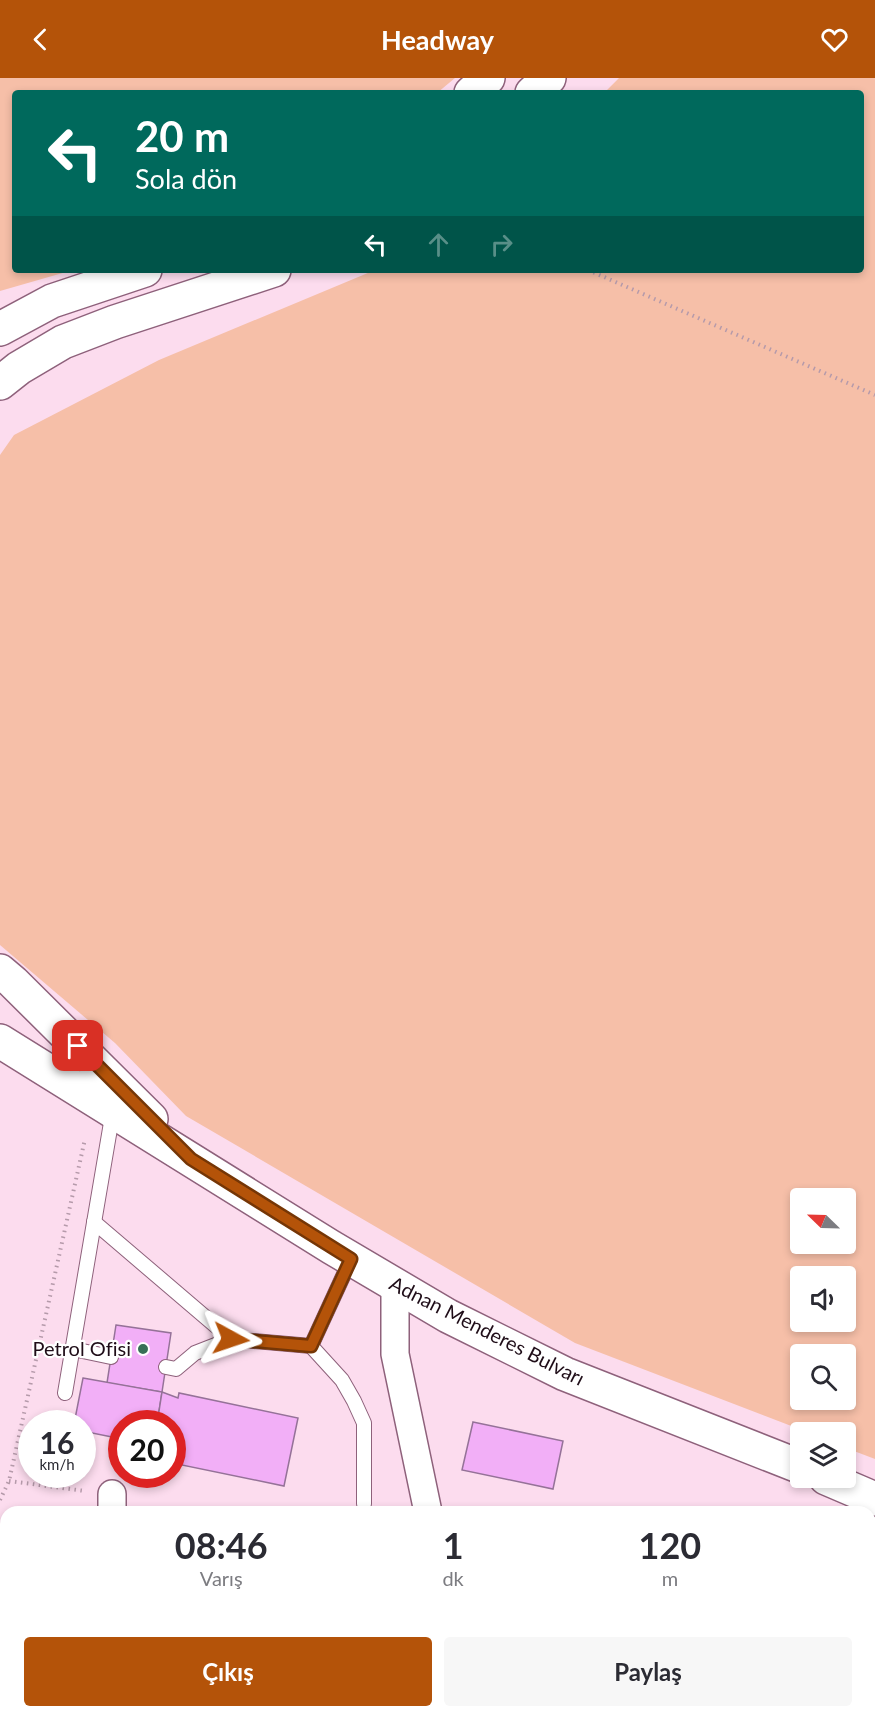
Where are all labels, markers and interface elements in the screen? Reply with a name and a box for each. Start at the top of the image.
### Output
icon: back [24,23,57,56]
text: Headway [381,23,494,56]
icon: heart [818,23,851,56]
text: 20 m [135,111,229,161]
icon: left [36,114,114,192]
text: Sola dön [135,162,237,195]
icon: left [359,228,392,261]
icon: ahead [422,228,455,261]
icon: right [485,228,518,261]
pin [52,1020,103,1071]
icon: arrive [61,1029,94,1062]
north arrow [790,1188,856,1254]
map controls [790,1188,856,1488]
button: sound [790,1266,856,1332]
street label: Adnan Menderes Bulvarı [386,1270,589,1390]
position arrow [199,1307,263,1371]
place label: Petrol Ofisi [33,1336,131,1360]
marker: Petrol Ofisi [136,1342,150,1356]
button: search [790,1344,856,1410]
speed limit sign: 20 [108,1410,186,1488]
button: layers [790,1422,856,1488]
text: 16 [40,1424,74,1460]
text: km/h [39,1455,75,1473]
text: 08:46 [175,1523,268,1567]
text: 1 [443,1523,464,1567]
text: 120 [639,1523,701,1567]
text: Varış [200,1566,243,1590]
text: dk [442,1566,464,1590]
text: m [662,1566,678,1590]
button: Çıkış [24,1637,432,1706]
button: Paylaş [444,1637,852,1706]

